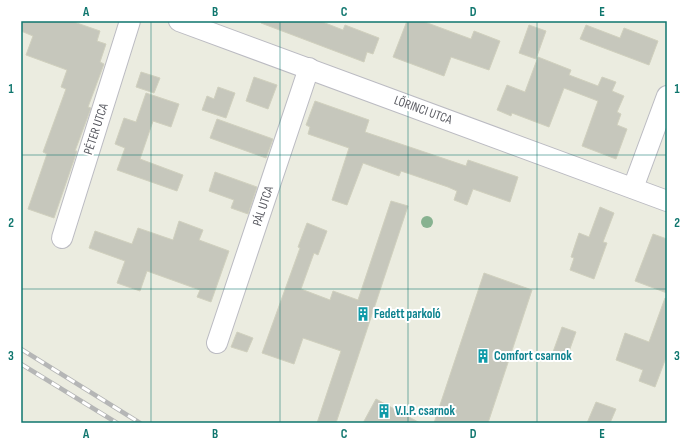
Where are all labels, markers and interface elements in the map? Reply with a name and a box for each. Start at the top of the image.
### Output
text: A [82,4,90,20]
text: B [212,4,218,20]
text: C [341,4,348,20]
text: D [470,4,477,20]
text: E [599,4,605,20]
text: 1 [8,81,14,97]
text: 1 [674,81,680,97]
street label: LŐRINCI UTCA [392,92,455,128]
street label: PÉTER UTCA [80,101,112,157]
street label: PÁL UTCA [249,184,277,228]
text: 2 [8,215,14,231]
text: 2 [674,215,680,231]
building icon: Fedett parkoló [355,306,371,322]
place label: Fedett parkoló [374,306,441,322]
text: 3 [8,348,14,364]
building icon: Comfort csarnok [475,348,491,364]
place label: Comfort csarnok [494,348,572,364]
text: 3 [674,348,680,364]
building icon: V.I.P. csarnok [376,403,392,419]
place label: V.I.P. csarnok [395,403,456,419]
text: A [82,426,90,442]
text: B [212,426,218,442]
text: C [341,426,348,442]
text: D [470,426,477,442]
text: E [599,426,605,442]

